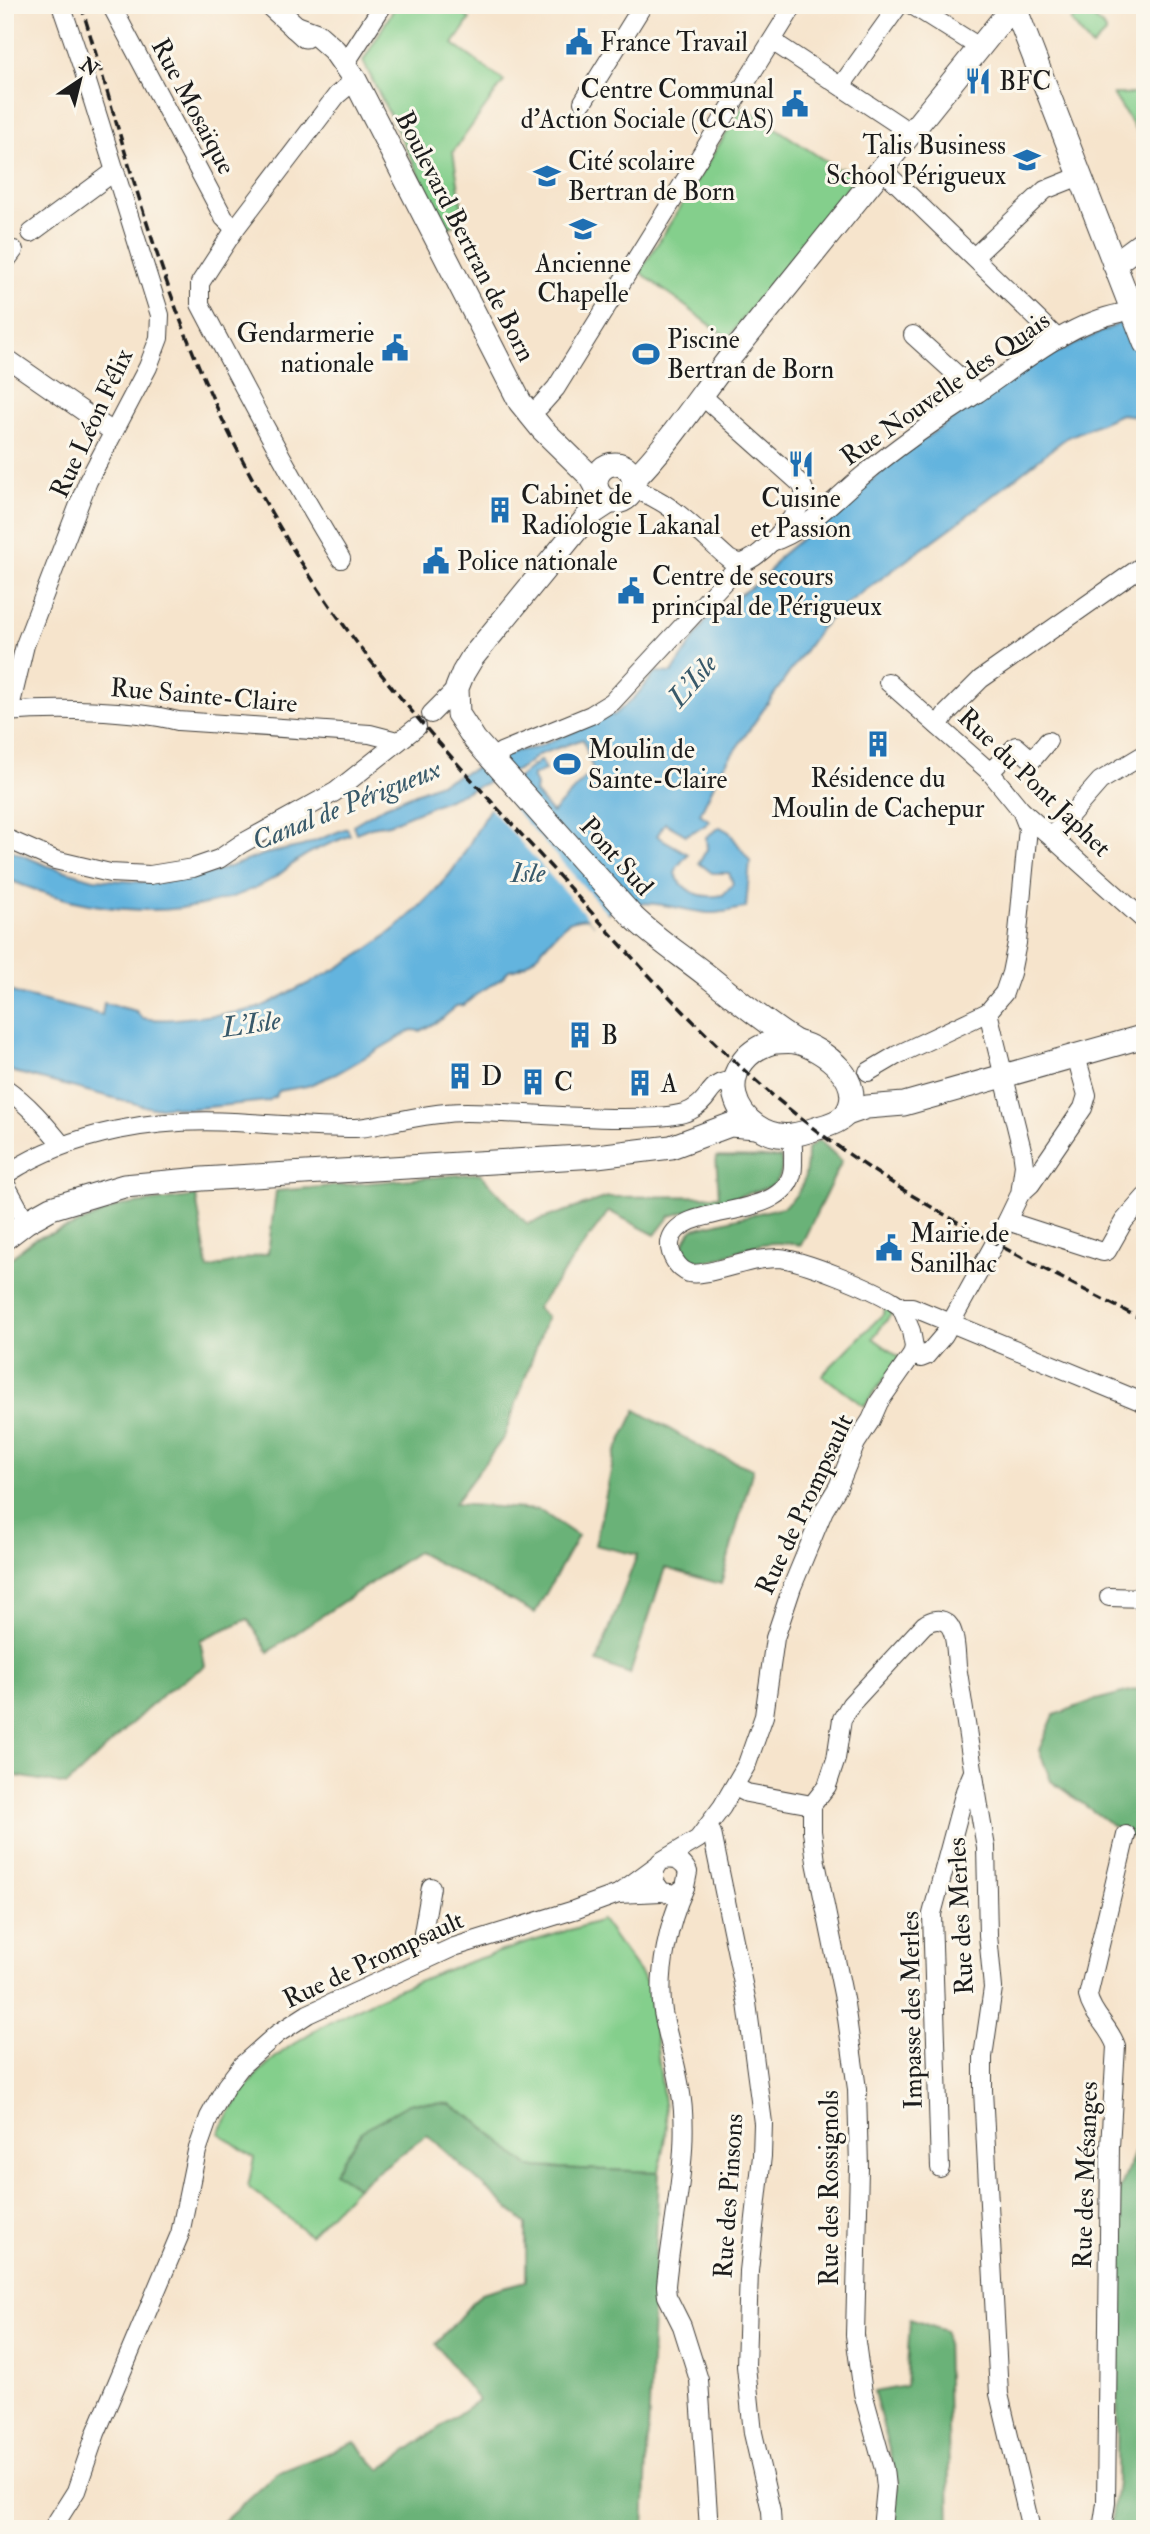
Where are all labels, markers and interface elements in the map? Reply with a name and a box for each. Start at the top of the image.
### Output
public building icon: France Travail [564,27,594,57]
place label: France Travail [600,27,748,59]
street label: Rue Mosaïque [144,33,242,180]
north arrow [46,46,116,116]
text: N [75,52,104,82]
restaurant icon: BFC [963,66,993,96]
place label: BFC [999,66,1051,98]
place label: Centre Communal d'Action Sociale (CCAS) [521,74,774,136]
public building icon: Centre Communal d'Action Sociale (CCAS) [780,89,810,119]
street label: Boulevard Bertran de Born [388,106,542,367]
place label: Talis Business School Périgueux [826,130,1006,192]
school or university icon: Talis Business School Périgueux [1012,145,1042,175]
place label: Cité scolaire Bertran de Born [568,146,735,208]
school or university icon: Cité scolaire Bertran de Born [532,161,562,191]
school or university icon: Ancienne Chapelle [568,214,598,244]
place label: Ancienne Chapelle [534,248,631,311]
street label: Rue Nouvelle des Quais [835,305,1056,473]
place label: Gendarmerie nationale [236,318,374,380]
place label: Piscine Bertran de Born [667,324,834,386]
public building icon: Gendarmerie nationale [380,333,410,363]
sports icon: Piscine Bertran de Born [631,339,661,369]
street label: Rue Léon Félix [43,343,141,503]
restaurant icon: Cuisine et Passion [786,449,816,479]
place label: Cabinet de Radiologie Lakanal [521,480,721,542]
place label: Cuisine et Passion [751,483,851,545]
building icon: Cabinet de Radiologie Lakanal [485,495,515,525]
public building icon: Police nationale [421,546,451,576]
place label: Police nationale [457,546,618,578]
place label: Centre de secours principal de Périgueux [651,561,882,624]
public building icon: Centre de secours principal de Périgueux [616,576,646,606]
water label: L'Isle [660,647,726,715]
street label: Rue Sainte-Claire [109,672,299,720]
street label: Rue du Pont Japhet [950,702,1118,865]
building icon: Résidence du Moulin de Cachepur [863,729,893,759]
place label: Moulin de Sainte-Claire [588,734,728,796]
sports icon: Moulin de Sainte-Claire [552,749,582,779]
water label: Canal de Périgueux [247,752,446,859]
place label: Résidence du Moulin de Cachepur [771,763,985,826]
street label: Pont Sud [573,811,660,903]
water label: Isle [509,856,546,891]
water label: L'Isle [219,1003,283,1046]
building icon: B [565,1020,595,1050]
place label: B [601,1020,618,1052]
building icon: D [445,1061,475,1091]
place label: D [481,1061,502,1093]
building icon: C [518,1067,548,1097]
place label: C [554,1067,573,1099]
building icon: A [625,1068,655,1098]
place label: A [660,1068,678,1100]
place label: Mairie de Sanilhac [910,1218,1009,1280]
public building icon: Mairie de Sanilhac [874,1233,904,1263]
street label: Rue de Prompsault [749,1409,862,1600]
street label: Rue des Merles [941,1836,981,1996]
street label: Rue de Prompsault [278,1904,469,2017]
street label: Impasse des Merles [894,1911,931,2109]
street label: Rue des Mésanges [1067,2081,1105,2269]
street label: Rue des Rossignols [814,2090,846,2286]
street label: Rue des Pinsons [707,2112,751,2280]

